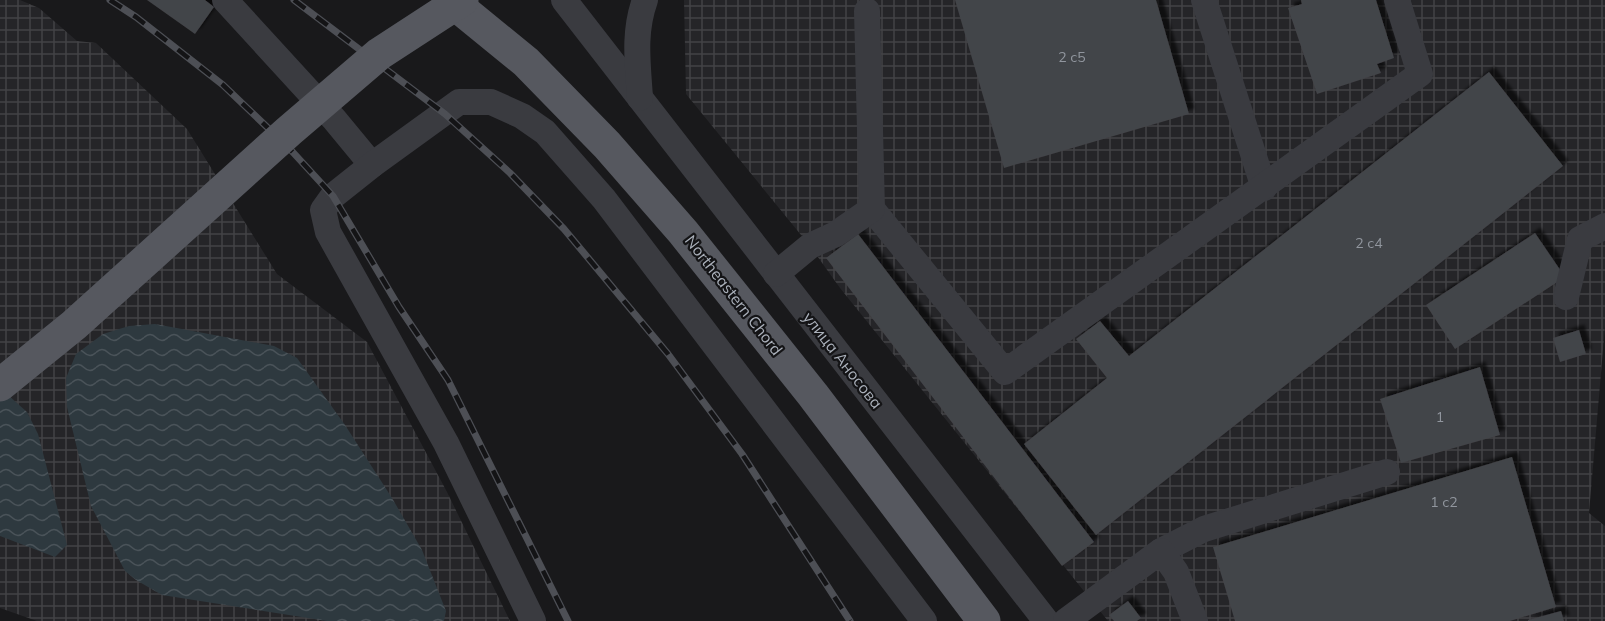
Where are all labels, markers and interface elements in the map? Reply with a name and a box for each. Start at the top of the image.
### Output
house number: 2 с5 [1058,48,1086,66]
street label: Northeastern Chord [681,231,787,359]
house number: 2 с4 [1355,234,1383,252]
street label: улица Аносова [799,308,887,412]
house number: 1 [1436,408,1444,426]
house number: 1 с2 [1430,493,1458,511]

